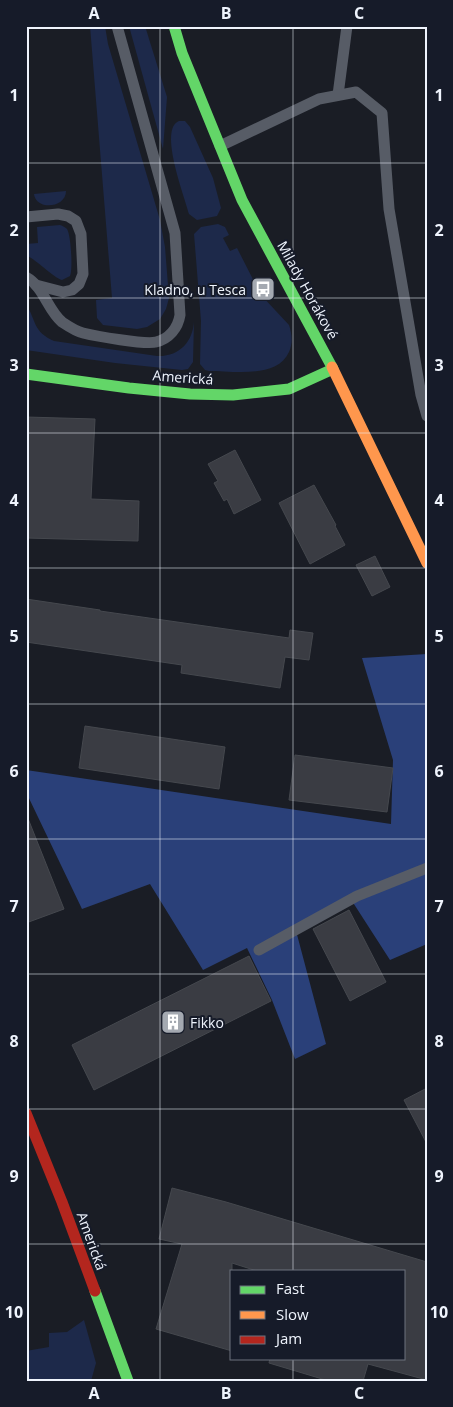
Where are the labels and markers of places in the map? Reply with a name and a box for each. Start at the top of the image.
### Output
bus stop icon: Kladno, u Tesca [250,276,276,302]
place label: Kladno, u Tesca [144,280,246,299]
building icon: Fikko [160,1009,186,1035]
place label: Fikko [190,1013,224,1032]

